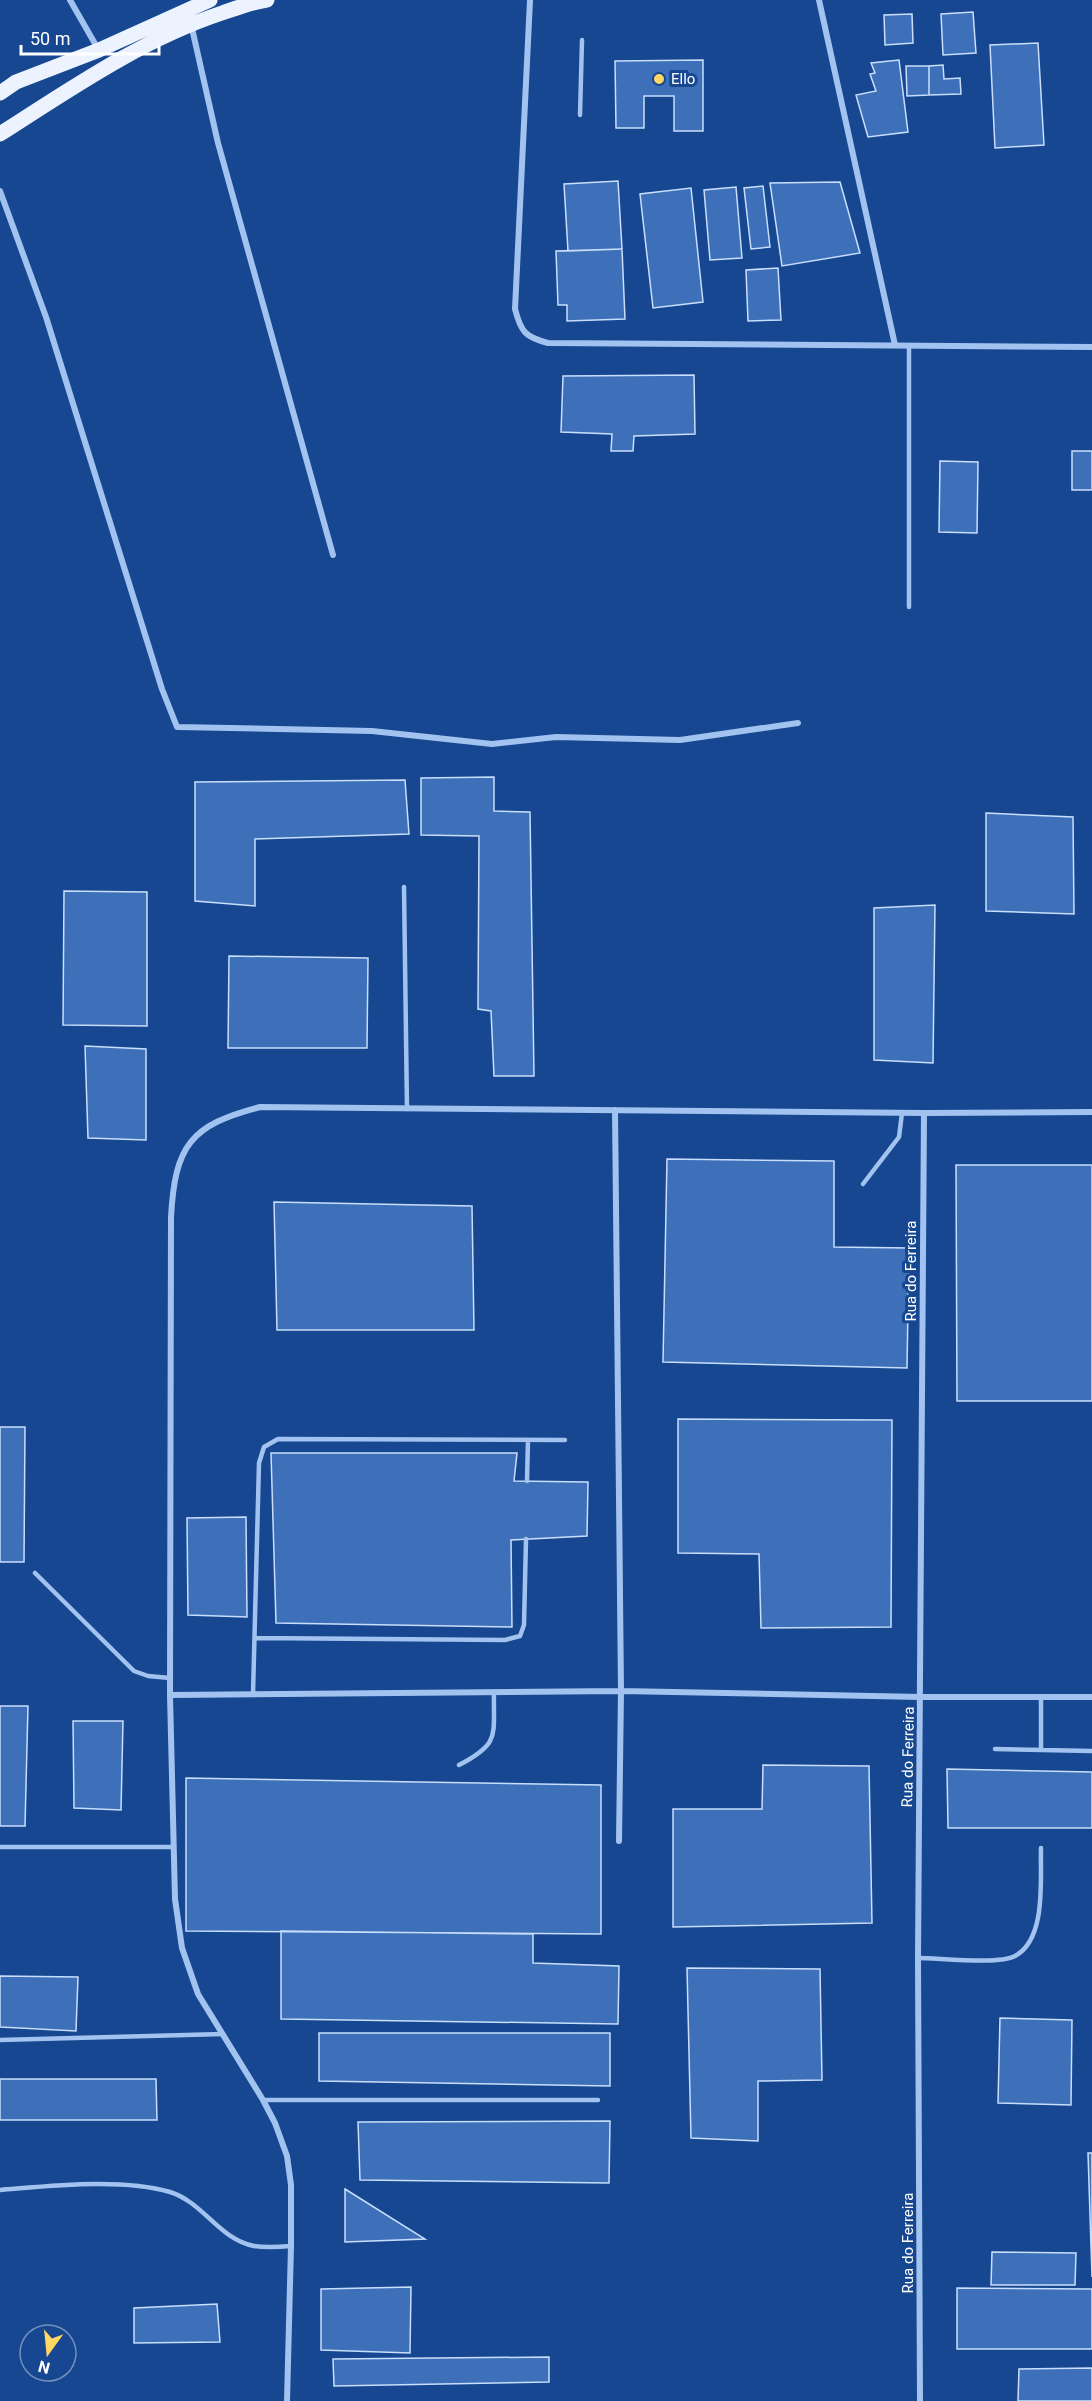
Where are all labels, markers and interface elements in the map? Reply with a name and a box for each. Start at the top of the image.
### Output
scale bar [21,18,159,56]
text: 50 m [30,28,70,49]
place label: Ello [671,70,695,88]
marker: Ello [652,72,666,86]
street label: Rua do Ferreira [902,1221,920,1321]
street label: Rua do Ferreira [898,1706,918,1808]
street label: Rua do Ferreira [899,2193,917,2293]
north arrow [18,2323,78,2383]
text: N [36,2356,52,2378]

